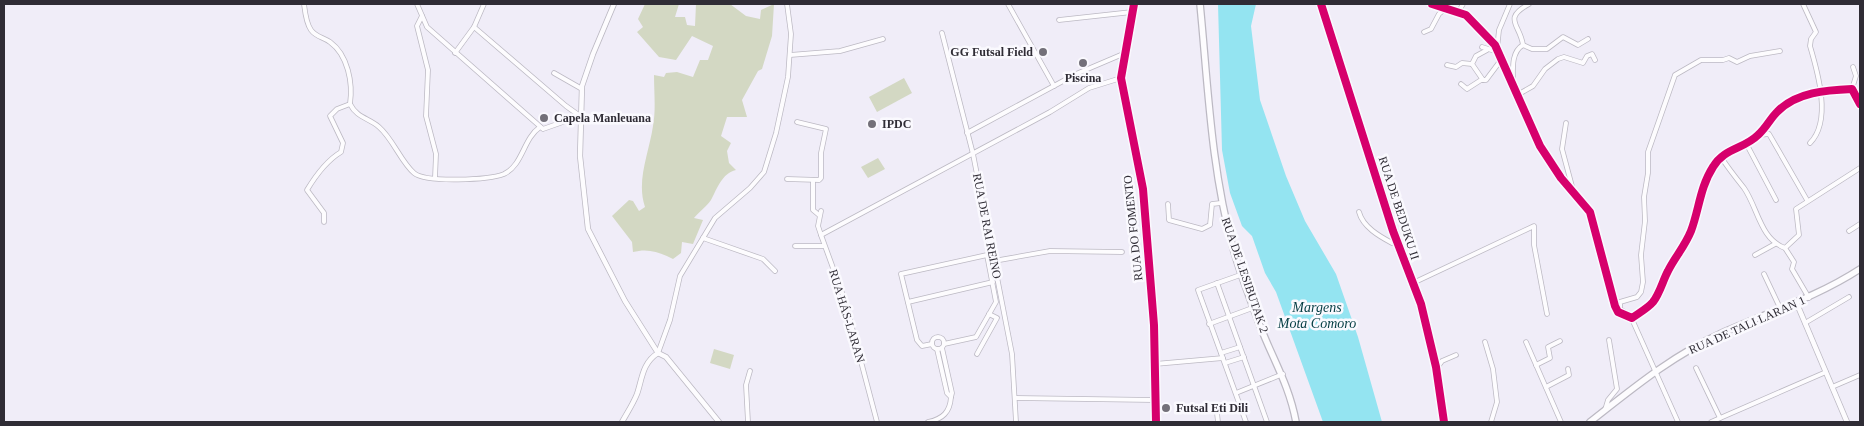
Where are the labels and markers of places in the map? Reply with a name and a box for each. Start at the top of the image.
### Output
place label: GG Futsal Field [950,45,1033,59]
marker: GG Futsal Field [1037,46,1049,58]
marker: Piscina [1077,57,1089,69]
place label: Piscina [1065,71,1101,85]
place label: Capela Manleuana [554,111,651,125]
marker: Capela Manleuana [538,112,550,124]
place label: IPDC [882,117,911,131]
marker: IPDC [866,118,878,130]
place label: Futsal Eti Dili [1176,401,1249,415]
marker: Futsal Eti Dili [1160,402,1172,414]

